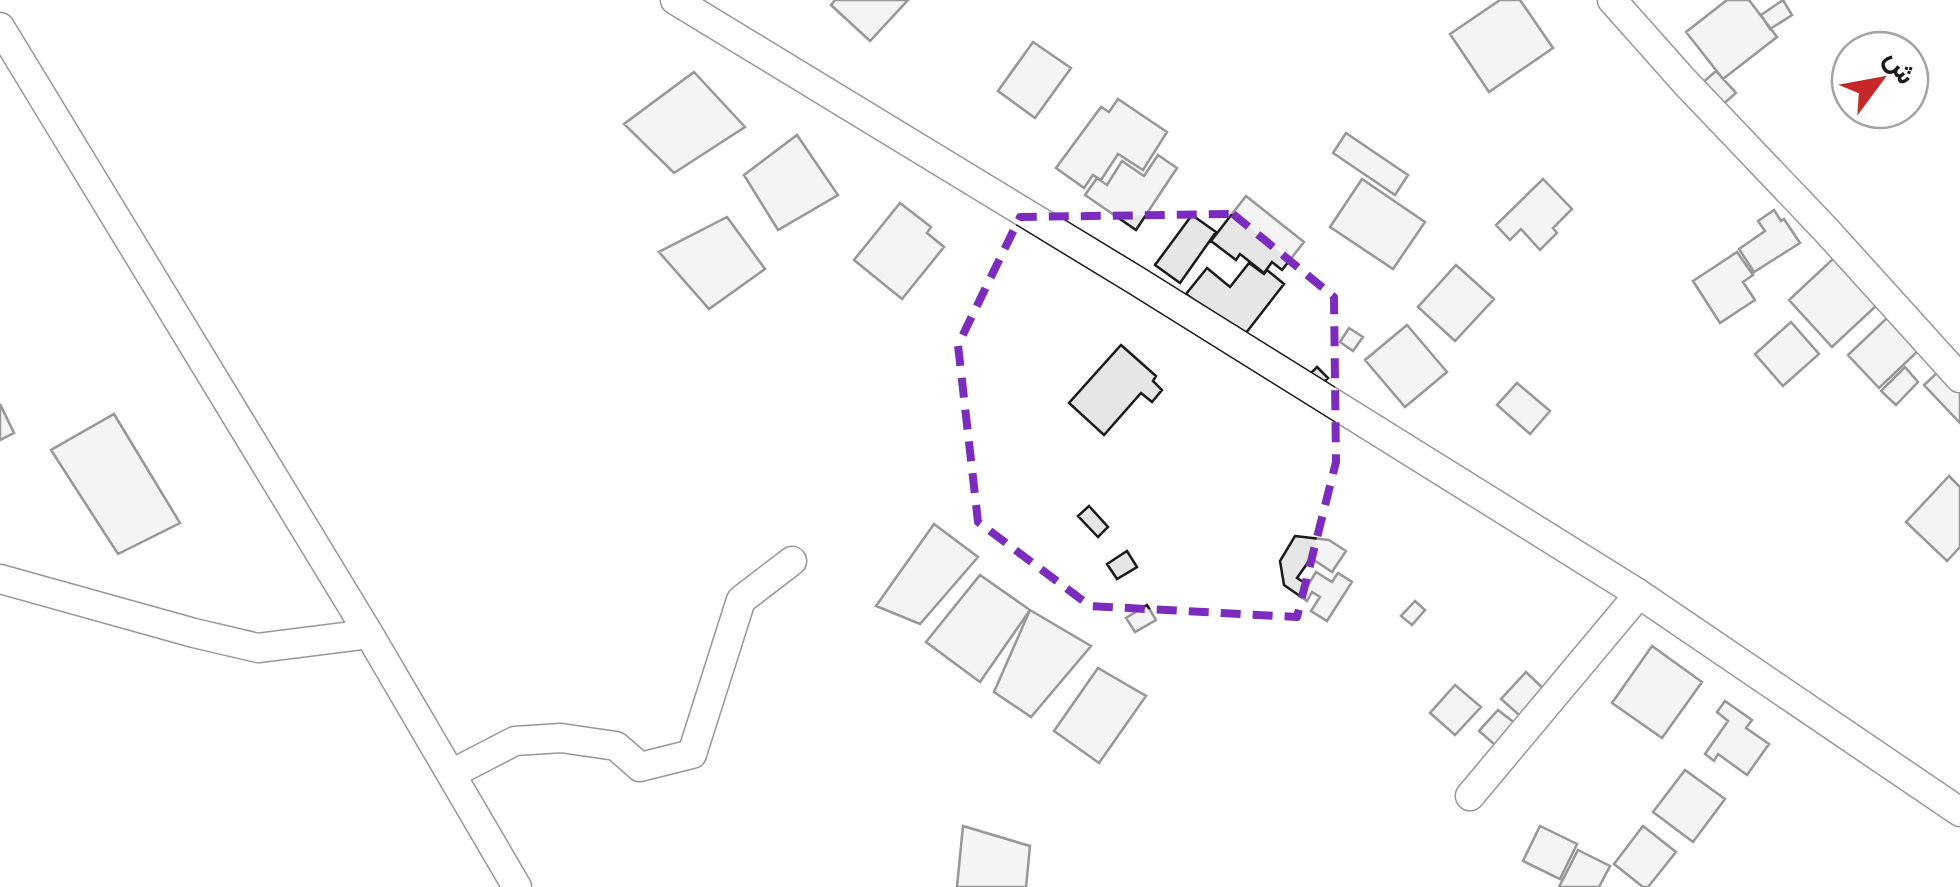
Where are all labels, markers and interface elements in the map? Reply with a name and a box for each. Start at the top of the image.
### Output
north arrow [1830,30,1930,130]
text: ش [1878,44,1924,90]

